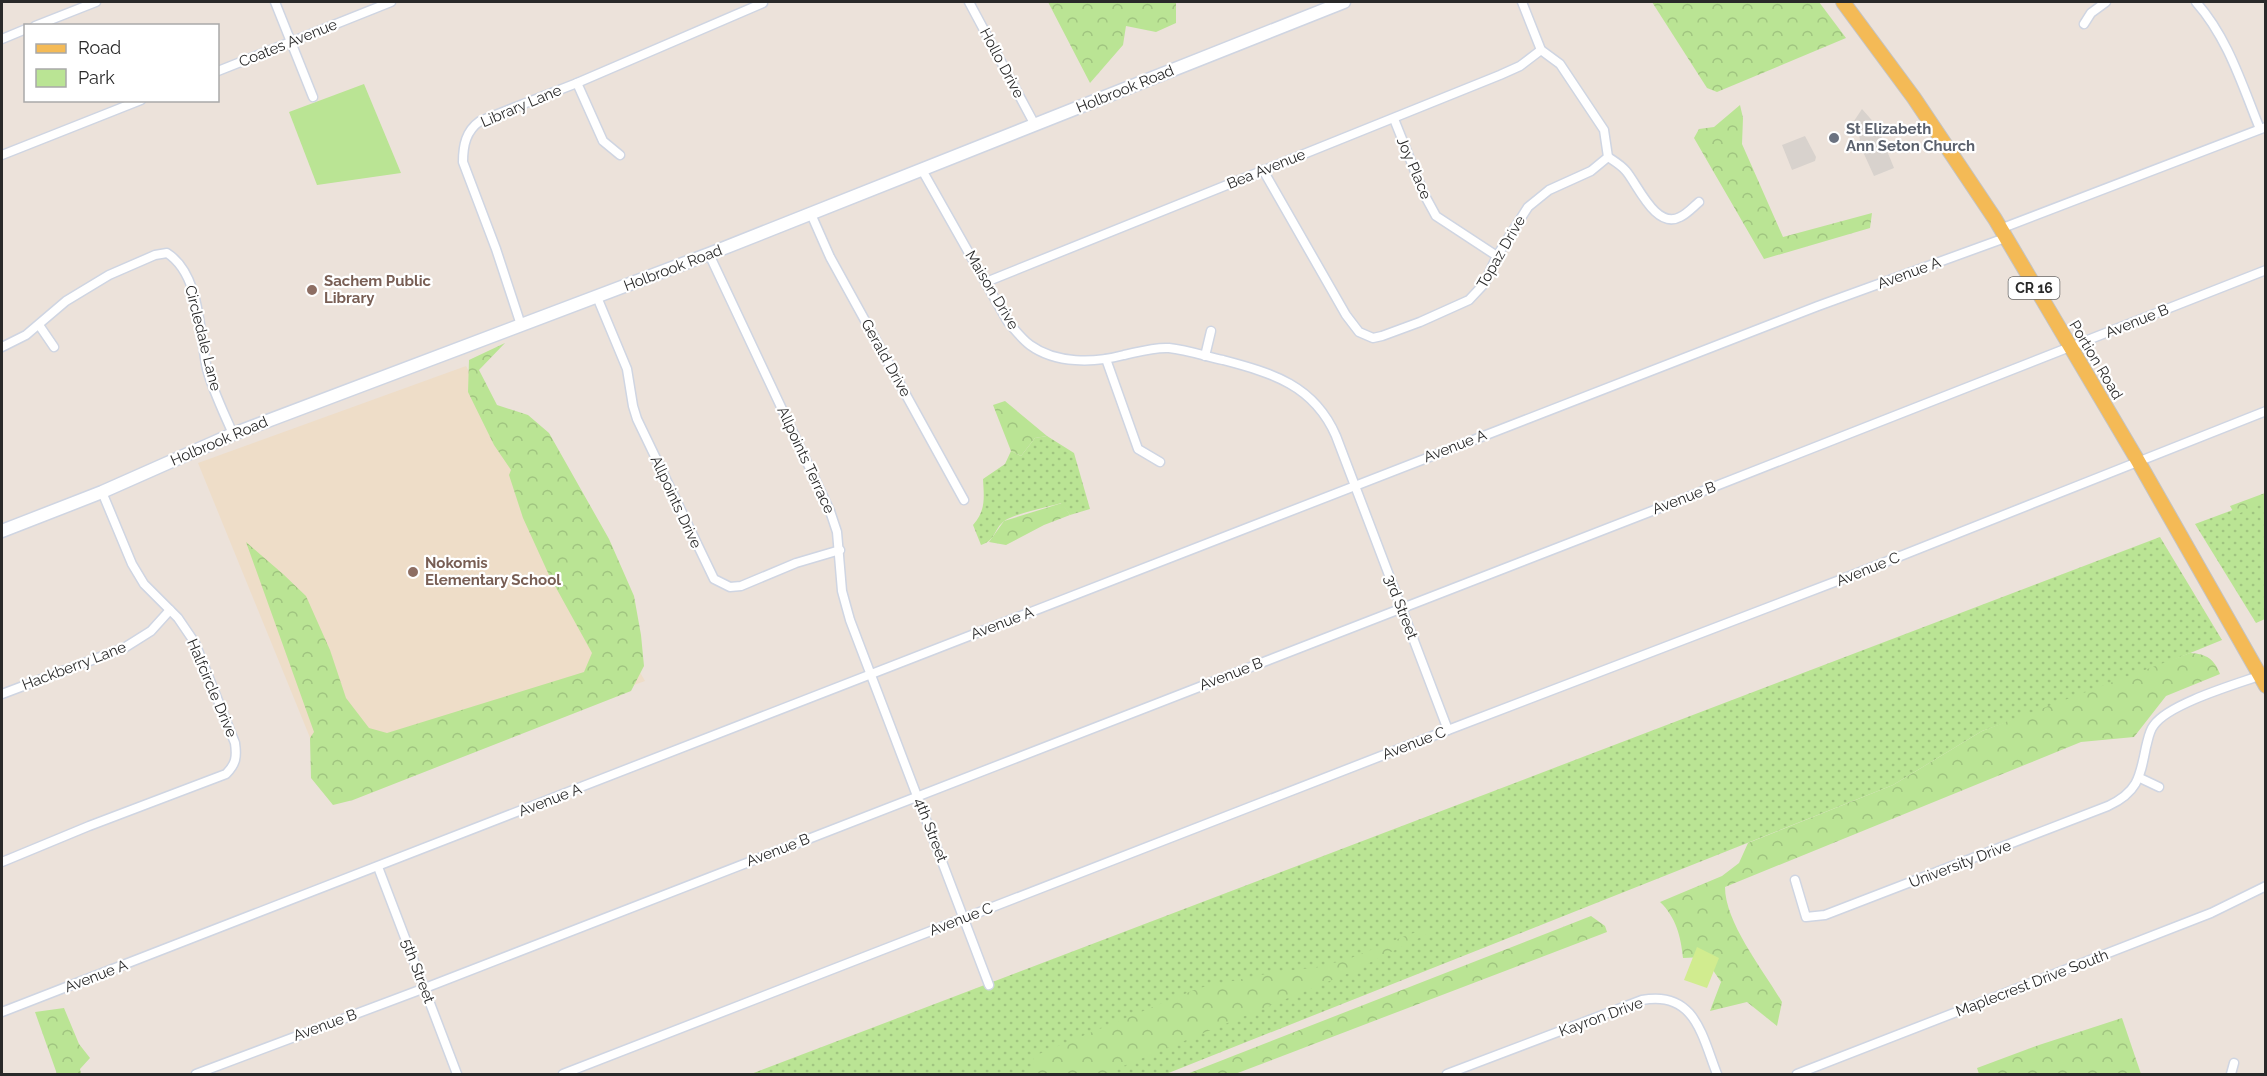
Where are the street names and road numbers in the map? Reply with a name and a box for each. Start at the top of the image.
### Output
street label: Coates Avenue [236,15,340,71]
street label: Hollo Drive [976,25,1028,101]
street label: Holbrook Road [1073,61,1177,117]
street label: Library Lane [478,81,564,131]
street label: Joy Place [1393,134,1435,202]
street label: Bea Avenue [1224,145,1308,193]
street label: Topaz Drive [1473,212,1529,291]
street label: Holbrook Road [621,241,725,295]
street label: Maison Drive [961,247,1023,333]
street label: Avenue A [1875,253,1943,293]
road number: CR 16 [2008,277,2060,299]
street label: Circledale Lane [181,283,225,393]
street label: Avenue B [2103,300,2171,342]
street label: Gerald Drive [857,316,915,400]
street label: Portion Road [2065,317,2127,403]
street label: Allpoints Terrace [773,404,839,517]
street label: Holbrook Road [168,412,270,470]
street label: Avenue A [1421,426,1489,466]
street label: Allpoints Drive [647,453,705,551]
street label: Avenue B [1650,478,1718,518]
street label: Avenue C [1834,548,1902,590]
street label: 3rd Street [1380,572,1422,642]
street label: Avenue A [968,603,1036,643]
street label: Halfcircle Drive [183,636,241,740]
street label: Hackberry Lane [19,638,129,694]
street label: Avenue B [1197,654,1265,694]
street label: Avenue C [1380,723,1448,763]
street label: Avenue A [516,780,584,820]
street label: 4th Street [911,795,951,865]
street label: Avenue B [744,830,812,870]
street label: University Drive [1906,836,2014,892]
street label: Avenue C [927,899,995,939]
street label: 5th Street [398,936,438,1006]
street label: Maplecrest Drive South [1953,946,2111,1020]
street label: Avenue A [62,956,130,996]
street label: Kayron Drive [1557,993,1646,1041]
street label: Avenue B [291,1005,359,1045]

